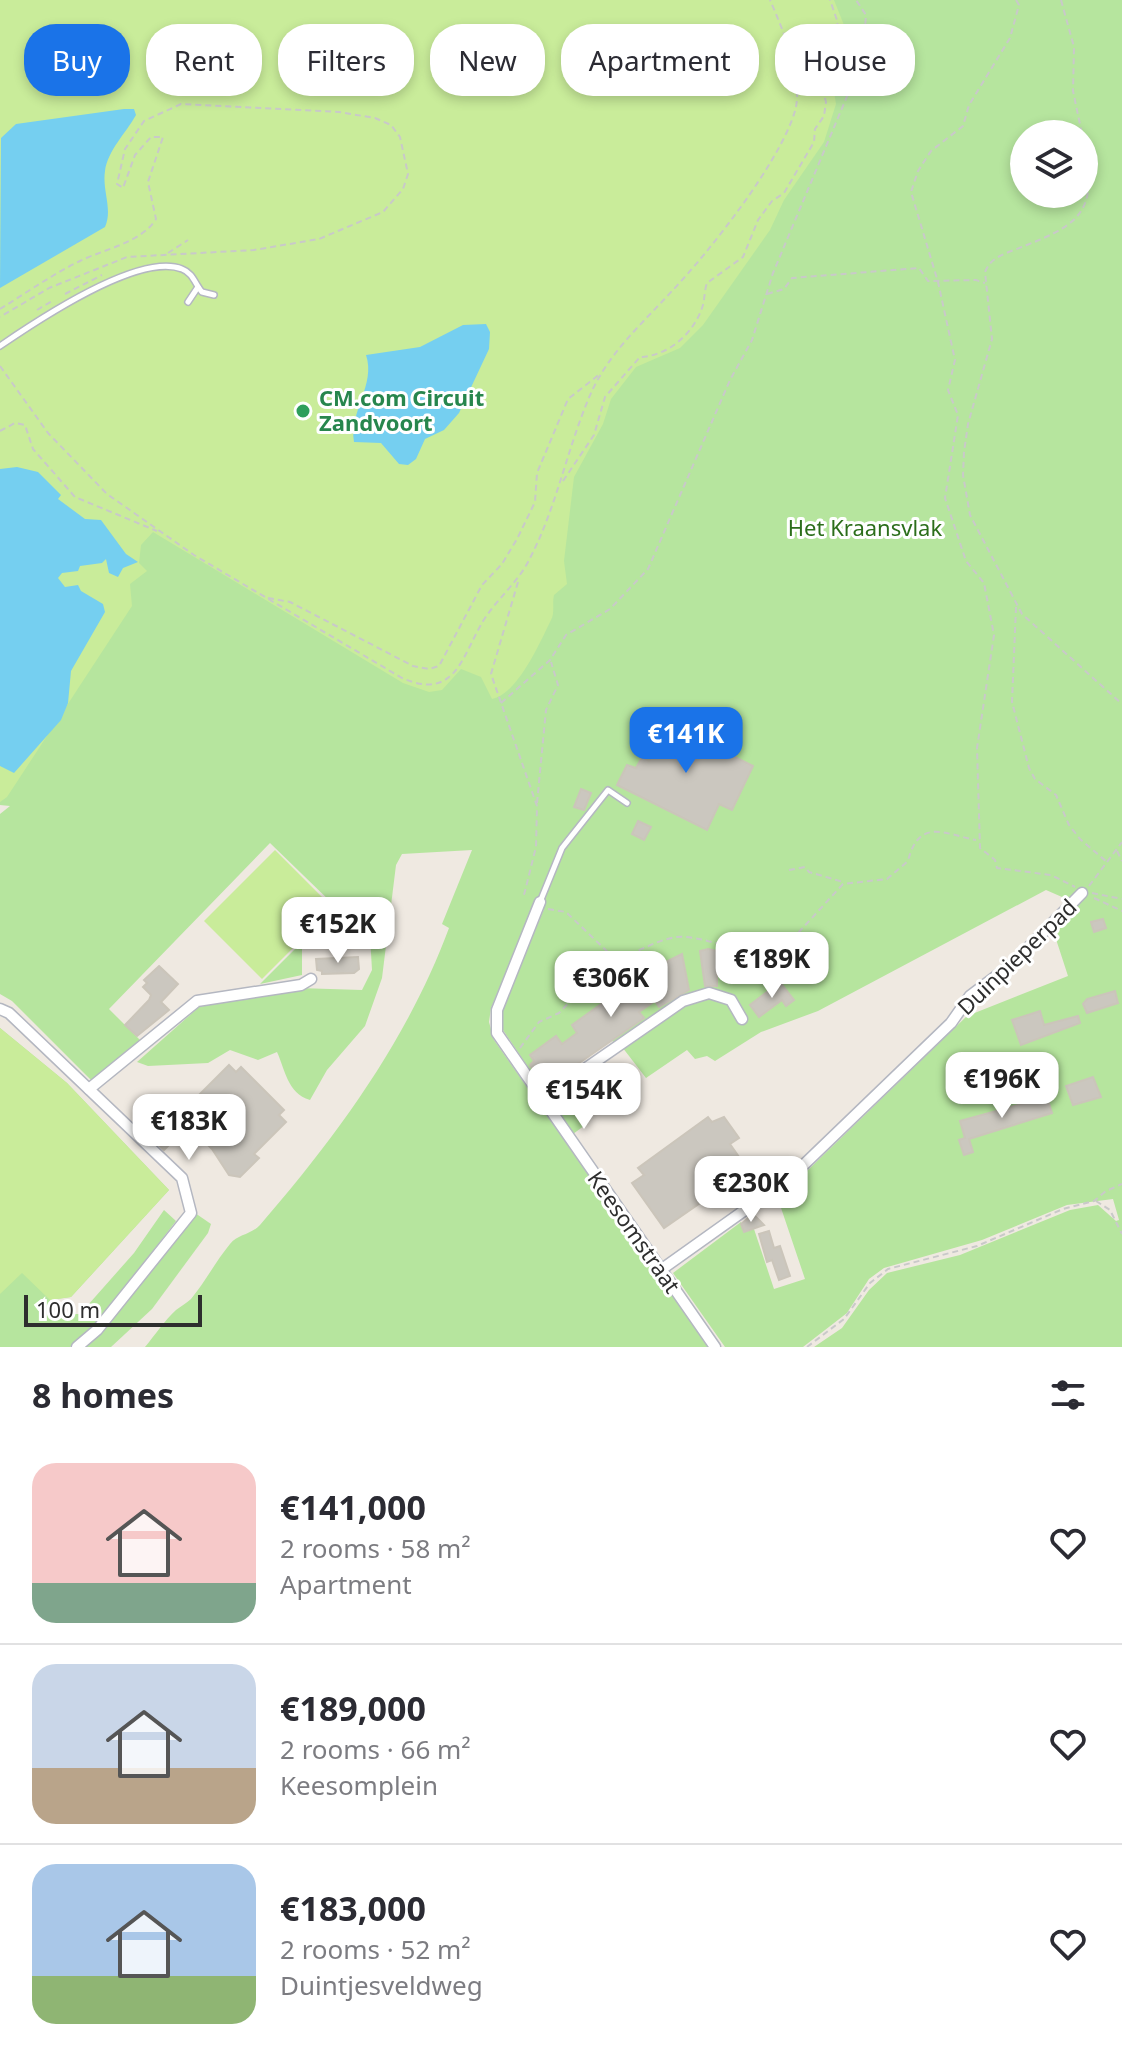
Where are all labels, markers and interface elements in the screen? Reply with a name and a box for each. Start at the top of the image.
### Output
chip: Buy [24,24,130,96]
chip: Rent [146,24,262,96]
chip: Filters [278,24,414,96]
chip: New [430,24,545,96]
chip: Apartment [561,24,759,96]
chip: House [775,24,915,96]
map controls [1010,120,1098,208]
button: layers [1010,120,1098,208]
place label: CM.com Circuit Zandvoort [319,382,484,437]
marker: CM.com Circuit Zandvoort [294,402,312,420]
park label: Het Kraansvlak [788,512,942,542]
pin: €141K [630,707,742,775]
text: €141K [648,715,724,751]
street label: Duinpieperpad [950,892,1082,1021]
pin: €152K [282,897,394,965]
text: €152K [300,905,376,941]
pin: €189K [716,932,828,1000]
text: €189K [734,940,810,976]
pin: €306K [555,951,667,1019]
text: €306K [573,959,649,995]
pin: €196K [946,1052,1058,1120]
text: €196K [964,1060,1040,1096]
pin: €154K [528,1063,640,1131]
text: €154K [546,1071,622,1107]
pin: €183K [133,1094,245,1162]
text: €183K [151,1102,227,1138]
pin: €230K [695,1156,807,1224]
street label: Keesomstraat [582,1164,688,1298]
text: €230K [713,1164,789,1200]
scale bar [24,1291,202,1327]
text: 100 m [36,1294,100,1324]
text: 8 homes [32,1372,174,1418]
icon: filters [1046,1373,1090,1417]
text: €141,000 [280,1484,426,1530]
icon: home [96,1495,192,1591]
icon: heart [1046,1521,1090,1565]
text: 2 rooms · 58 m² [280,1530,470,1566]
text: Apartment [280,1566,412,1602]
text: €189,000 [280,1685,426,1731]
icon: home [96,1696,192,1792]
icon: heart [1046,1722,1090,1766]
text: 2 rooms · 66 m² [280,1731,470,1767]
text: Keesomplein [280,1767,438,1803]
text: €183,000 [280,1885,426,1931]
icon: home [96,1896,192,1992]
icon: heart [1046,1922,1090,1966]
text: 2 rooms · 52 m² [280,1931,470,1967]
text: Duintjesveldweg [280,1967,483,2003]

